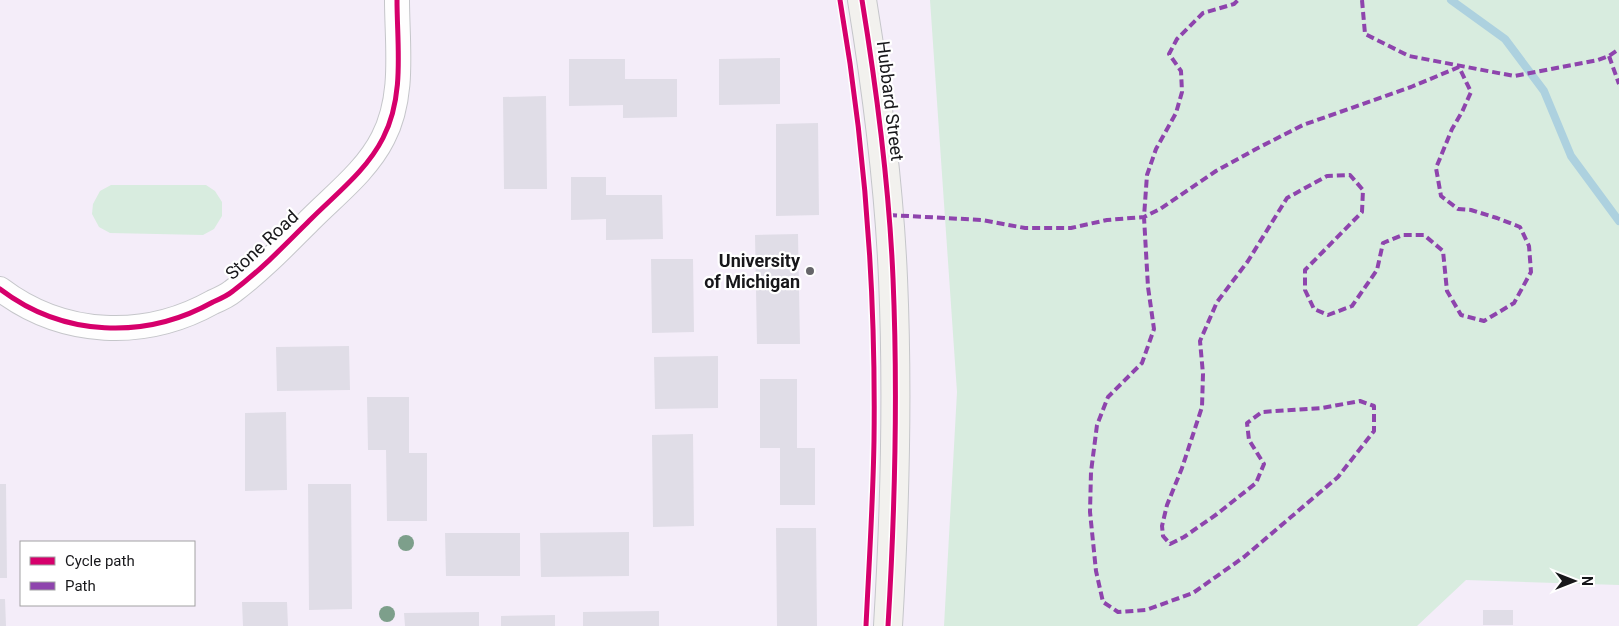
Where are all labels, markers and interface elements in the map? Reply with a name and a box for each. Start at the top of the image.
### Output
street label: Hubbard Street [873,40,908,162]
street label: Stone Road [221,206,302,284]
place label: University of Michigan [704,250,801,292]
marker: University of Michigan [804,265,816,277]
legend [20,541,195,606]
text: Cycle path [65,552,135,570]
north arrow [1549,556,1599,606]
text: N [1579,576,1595,586]
text: Path [65,577,96,595]

